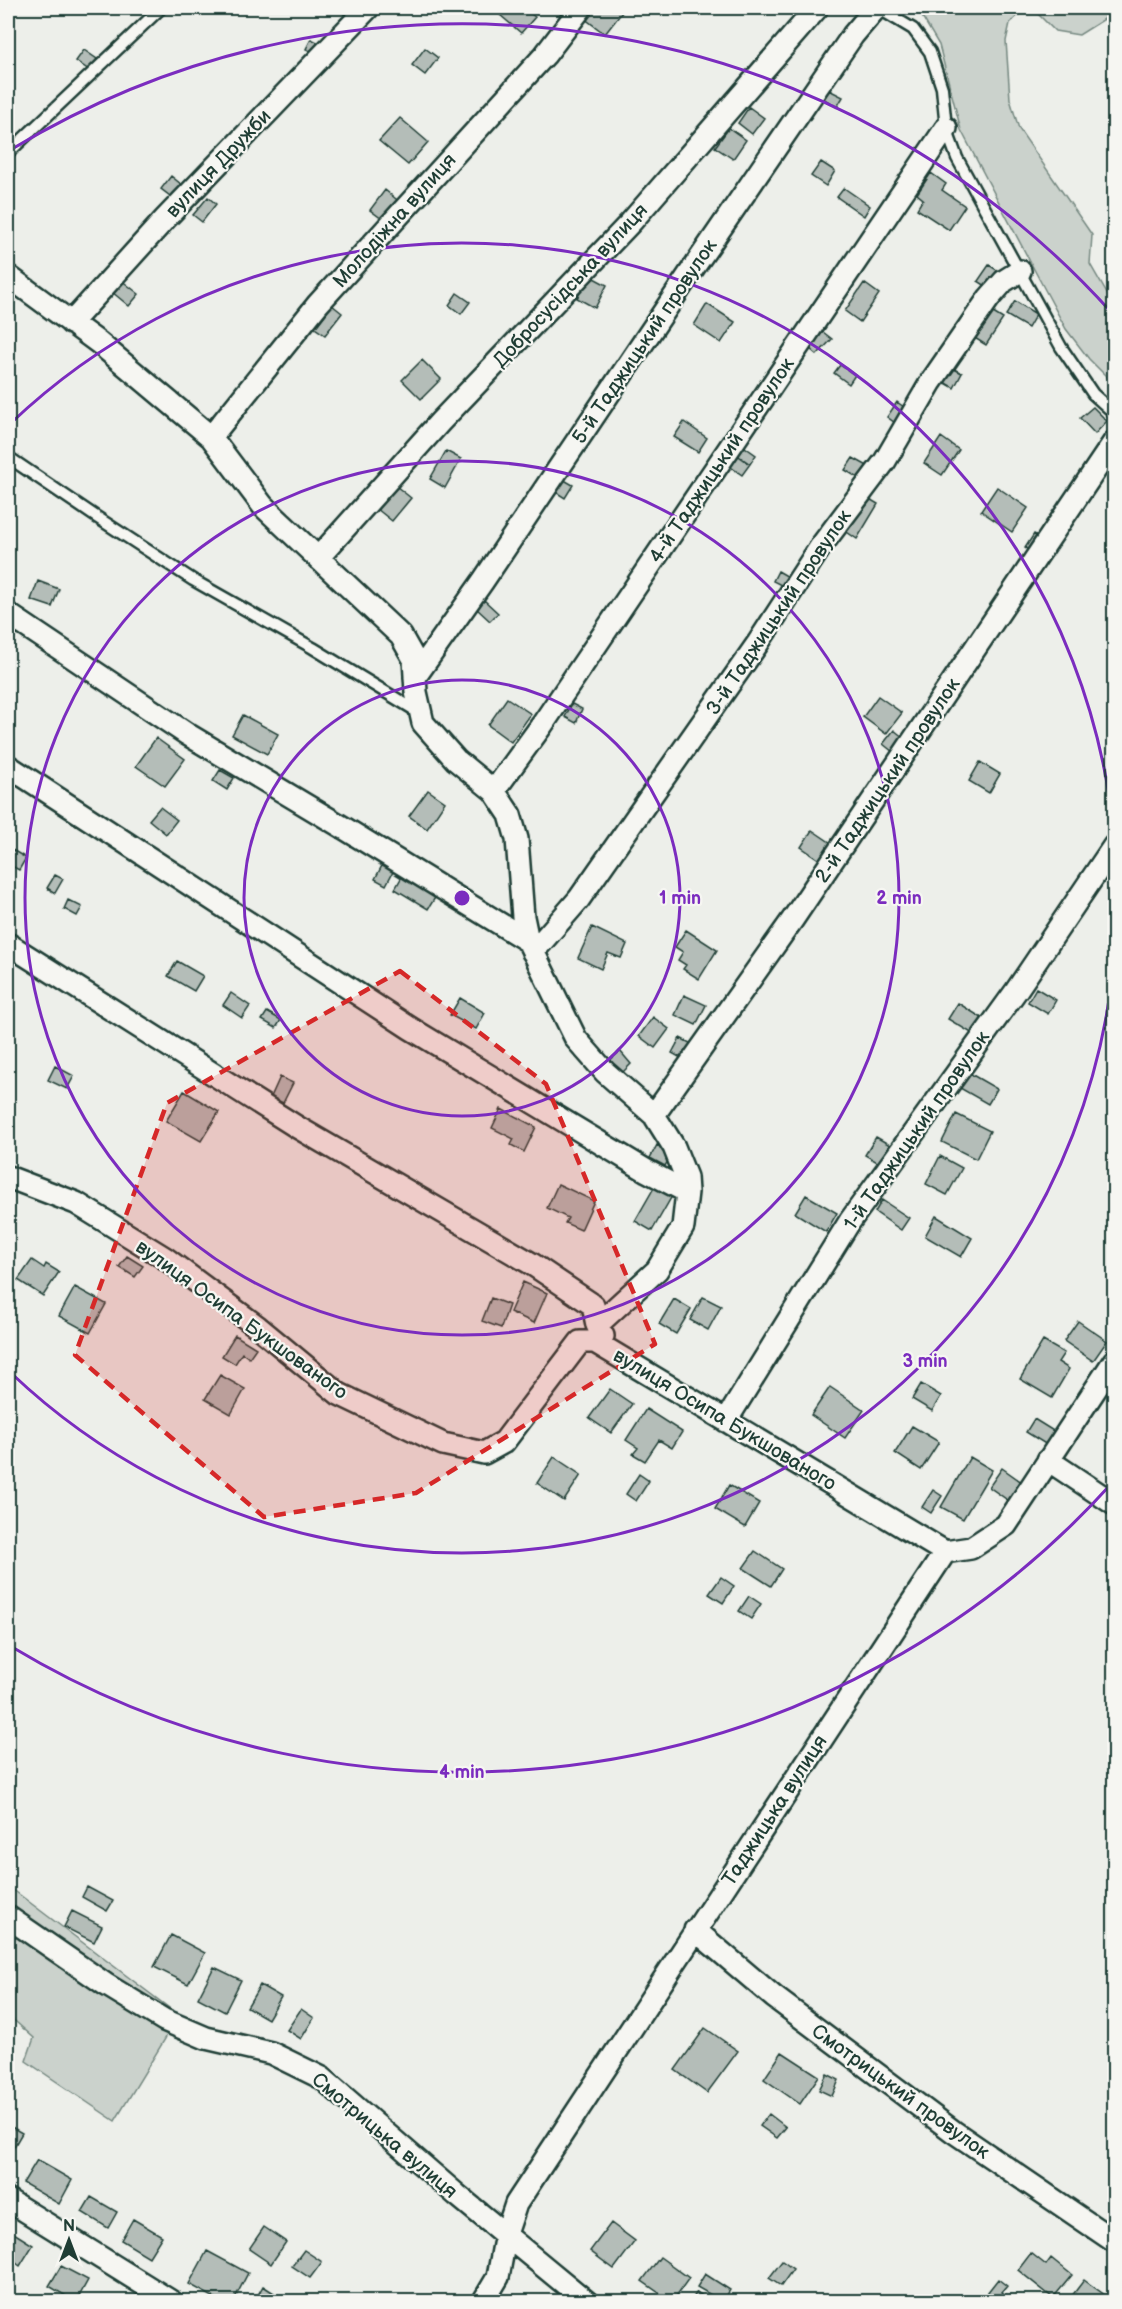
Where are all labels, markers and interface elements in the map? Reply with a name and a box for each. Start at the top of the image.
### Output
street label: вулиця Дружби [161,105,276,223]
street label: Молодіжна вулиця [328,148,461,293]
street label: Добросусідська вулиця [488,199,653,373]
street label: 5-й Таджицький провулок [567,234,723,449]
street label: 4-й Таджицький провулок [644,353,800,568]
street label: 3-й Таджицький провулок [701,505,857,720]
street label: 2-й Таджицький провулок [810,673,966,888]
centre of rings [452,888,472,908]
text: 1 min [659,888,701,909]
text: 2 min [876,888,922,909]
street label: 1-й Таджицький провулок [839,1026,995,1235]
street label: вулиця Осипа Букшованого [131,1235,352,1405]
street label: вулиця Осипа Букшованого [609,1344,840,1496]
text: 3 min [902,1351,948,1372]
street label: Таджицька вулиця [717,1731,833,1890]
text: 4 min [439,1762,485,1783]
street label: Смотрицький провулок [807,2019,994,2165]
street label: Смотрицька вулиця [307,2068,462,2204]
north arrow [39,2210,99,2270]
text: N [63,2217,75,2236]

